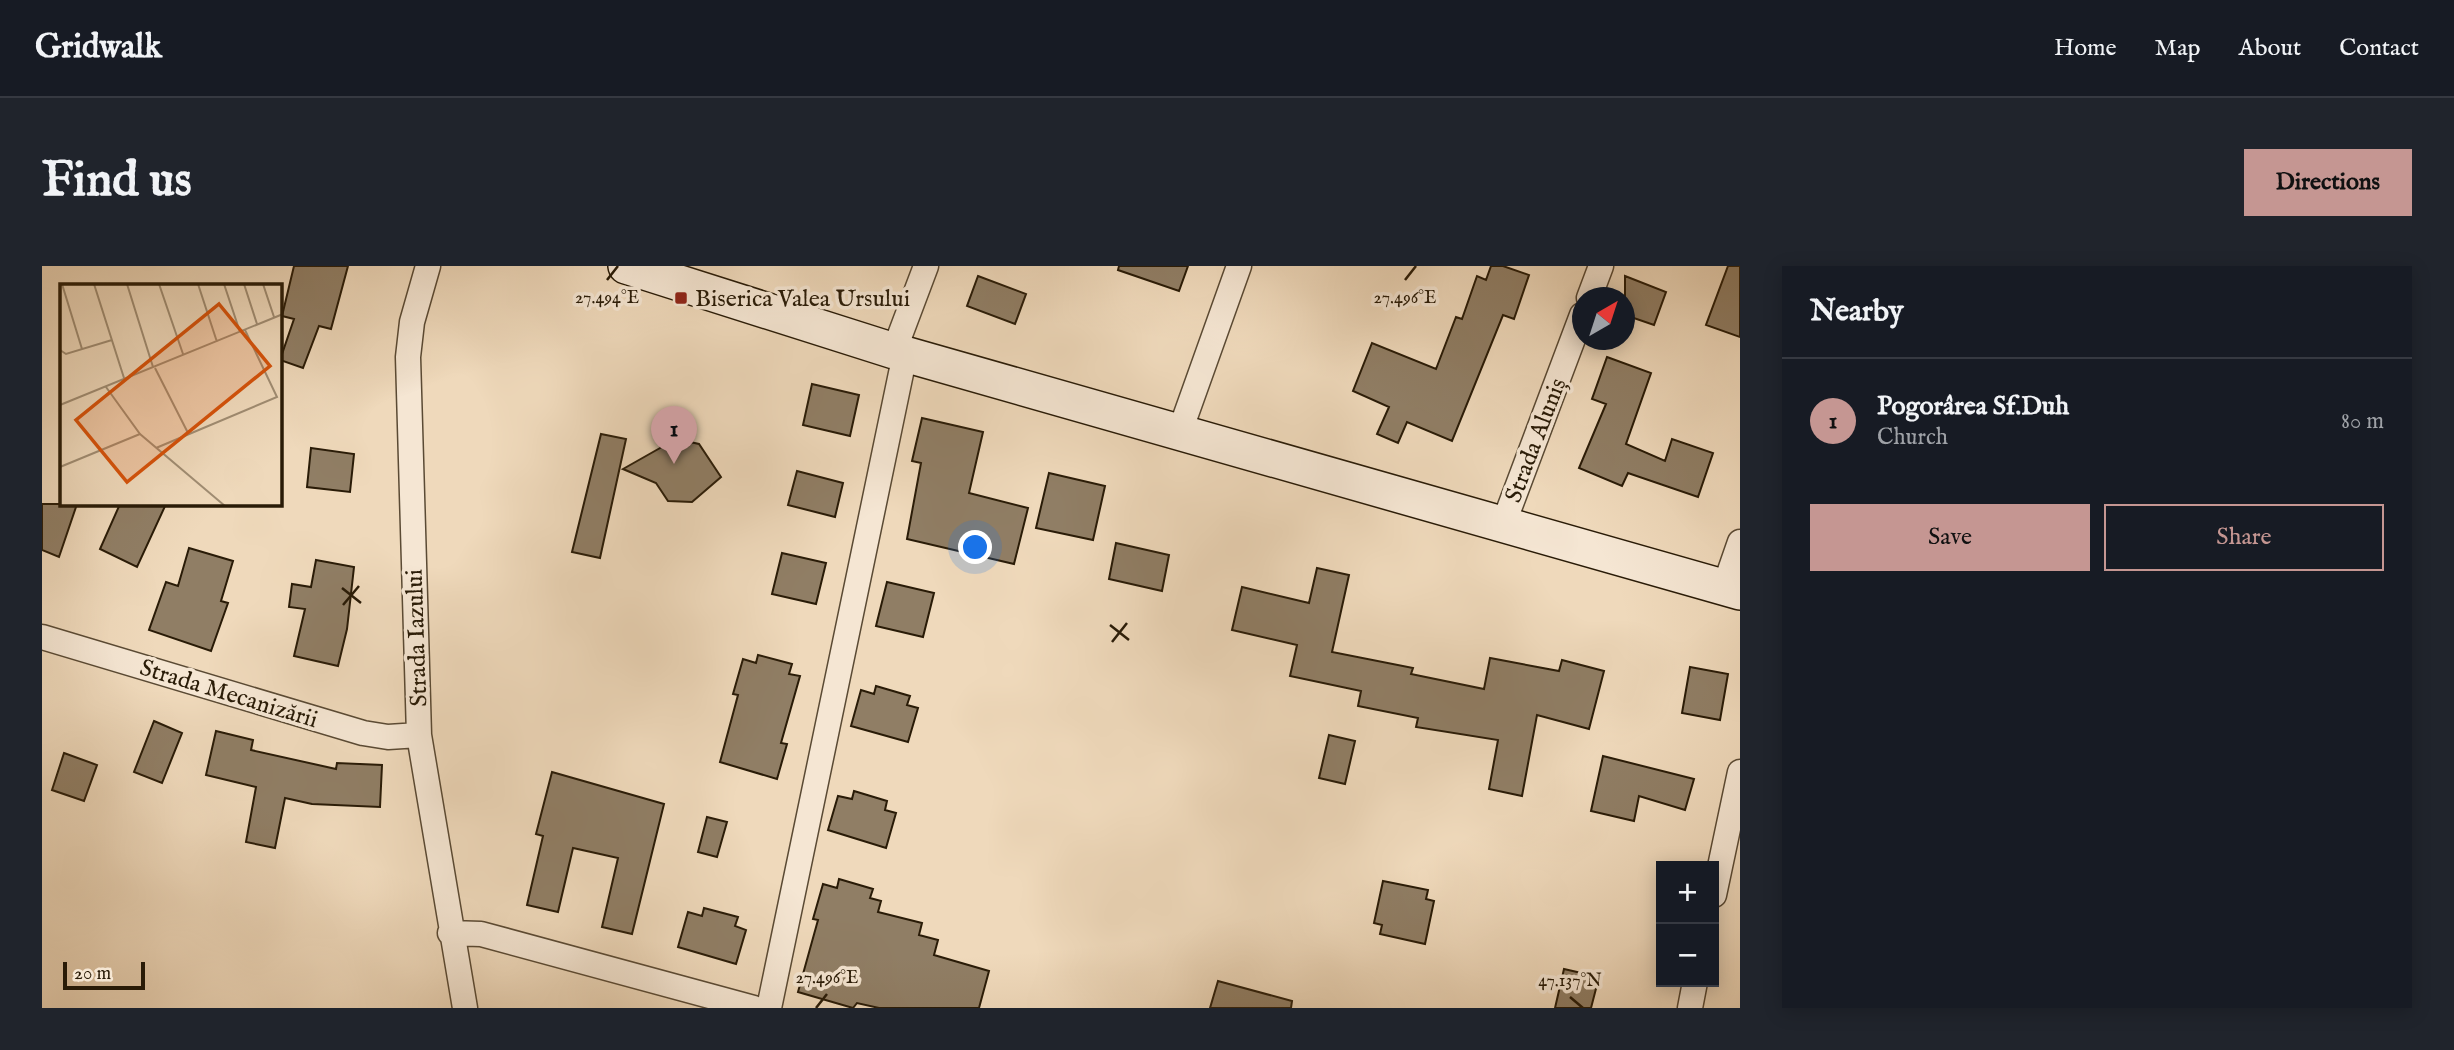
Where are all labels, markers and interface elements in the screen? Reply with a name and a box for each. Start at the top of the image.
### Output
text: Gridwalk [35,27,162,69]
text: Home [2054,33,2117,64]
text: Map [2155,33,2201,64]
text: About [2239,33,2301,64]
text: Contact [2339,33,2419,64]
button: Directions [2244,149,2412,216]
text: Find us [42,151,192,213]
inset map [60,284,282,506]
place label: Biserica Valea Ursului [695,284,910,315]
text: 27.494°E [575,287,639,310]
text: 27.496°E [1373,287,1437,310]
north arrow [1572,287,1635,350]
marker: Biserica Valea Ursului [673,290,689,306]
text: Nearby [1810,293,1903,331]
street label: Strada Aluniș [1498,374,1574,507]
text: Pogorârea Sf.Duh [1877,390,2069,423]
pin: 1 [651,406,697,464]
text: 1 [1829,407,1837,436]
text: 80 m [2341,407,2384,436]
text: Church [1877,423,1948,452]
button: Save [1810,504,2090,571]
button: Share [2104,504,2384,571]
your location [958,530,992,564]
street label: Strada Iazului [400,569,435,707]
street label: Strada Mecanizării [136,653,321,736]
map controls [1656,861,1719,987]
button: + [1656,861,1719,924]
button: − [1656,924,1719,987]
scale bar [63,959,145,991]
text: 20 m [74,962,111,986]
text: 27.496°E [795,967,859,990]
text: 47.137°N [1538,970,1602,993]

